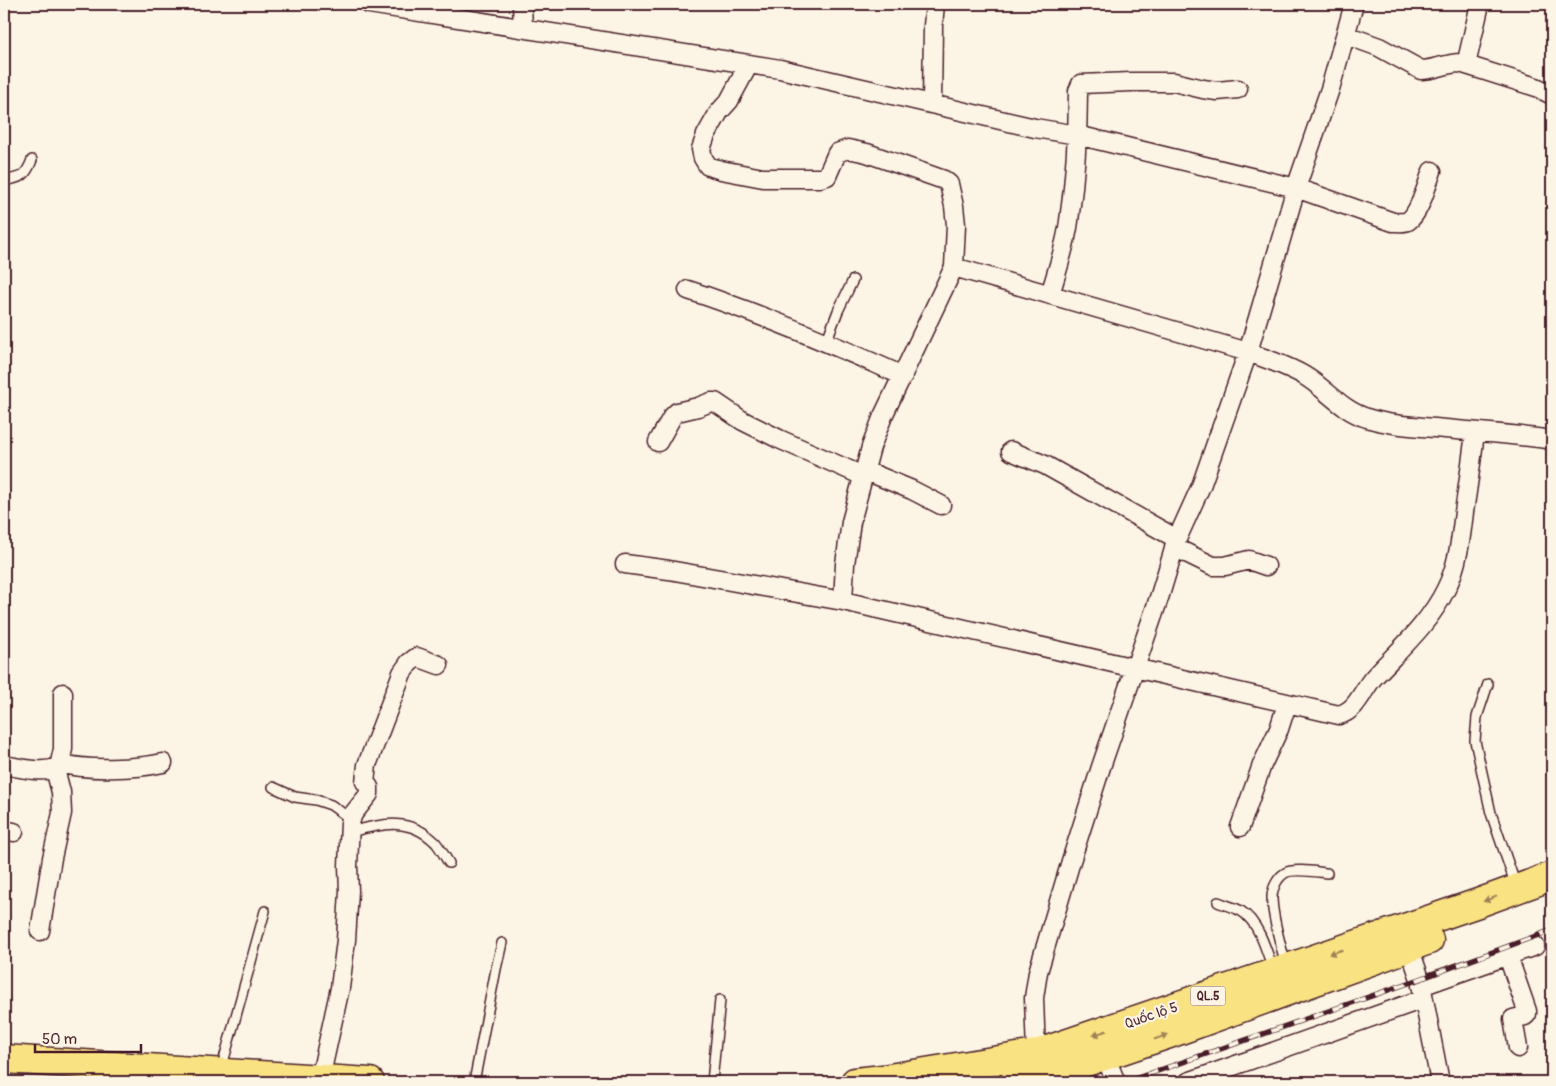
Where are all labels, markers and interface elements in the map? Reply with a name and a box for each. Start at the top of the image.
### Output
one-way arrow [1482,895,1497,903]
one-way arrow [1329,948,1344,956]
road number: QL.5 [1190,986,1226,1006]
street label: Quốc lộ 5 [1122,998,1180,1032]
scale bar [35,1021,141,1053]
one-way arrow [1092,1029,1107,1037]
text: 50 m [42,1030,77,1049]
one-way arrow [1154,1032,1169,1040]

